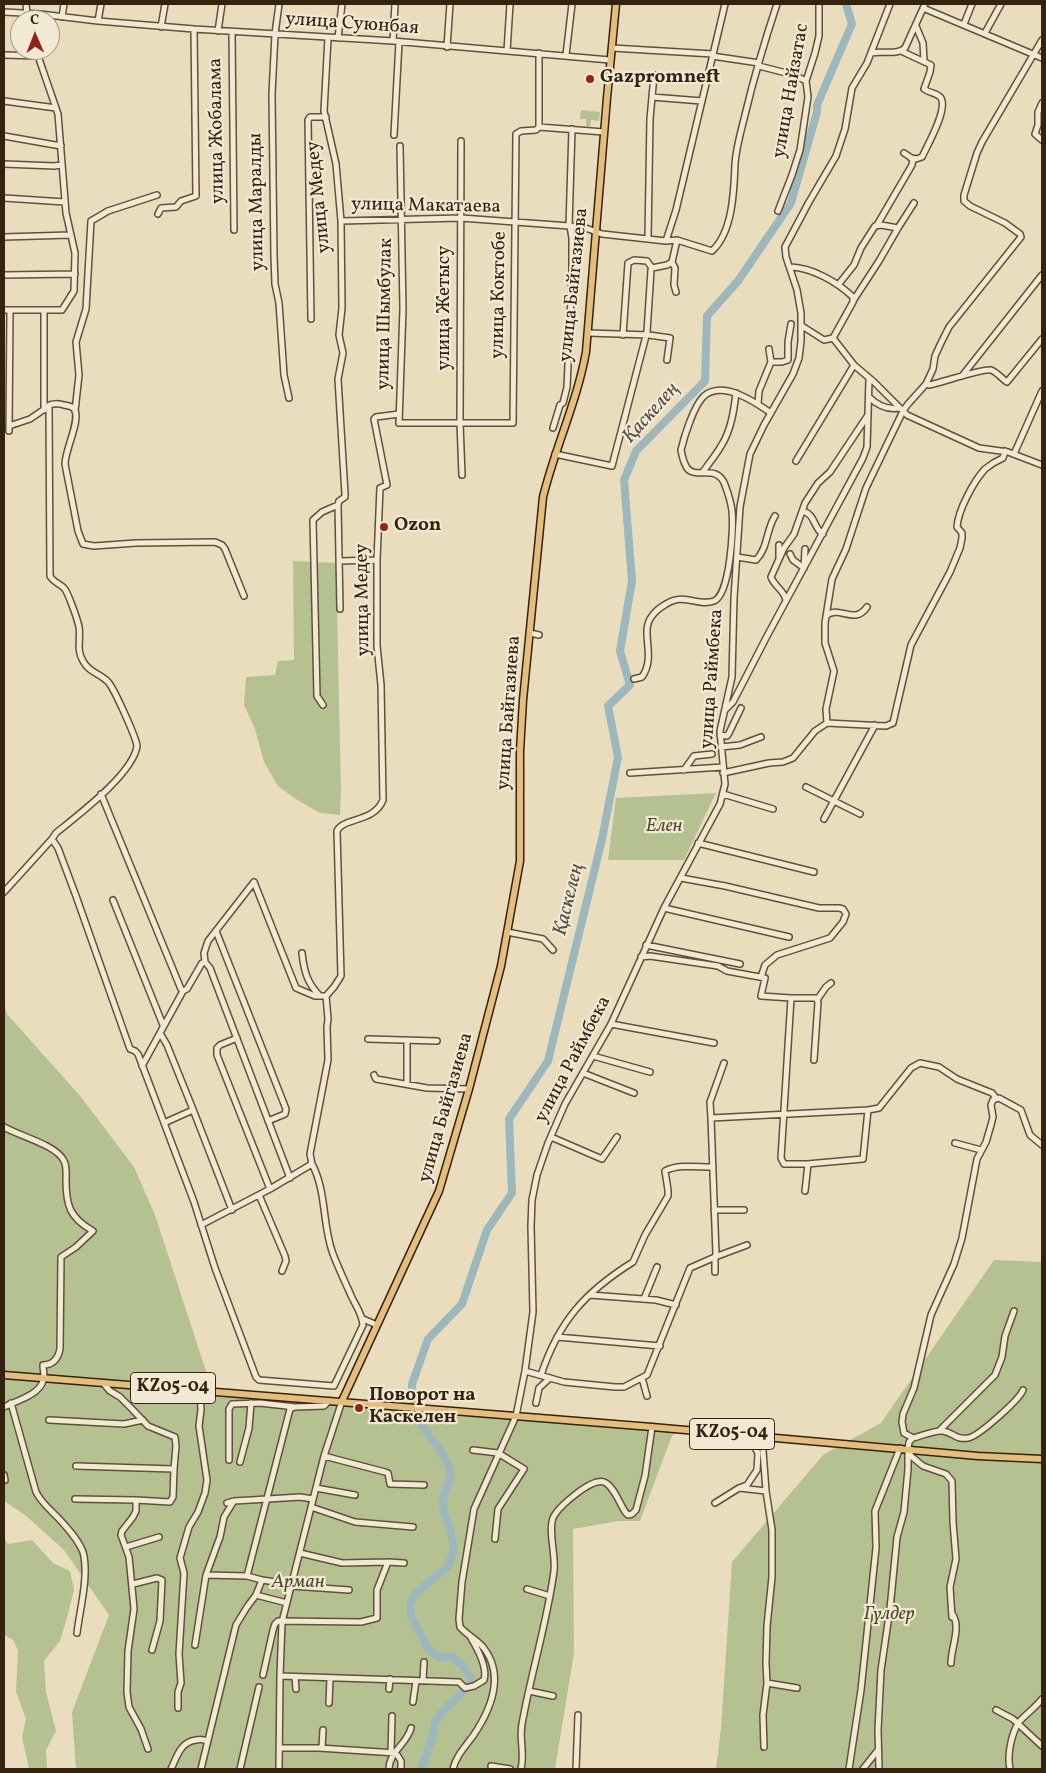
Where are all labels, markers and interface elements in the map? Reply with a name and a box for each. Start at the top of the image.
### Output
street label: улица Суюнбая [284,9,420,41]
north arrow [10,10,60,60]
text: С [30,11,39,30]
street label: улица Найзатас [769,22,815,160]
street label: улица Жобалама [205,58,231,204]
place label: Gazpromneft [600,68,720,90]
marker: Gazpromneft [584,73,596,85]
street label: улица Маралды [245,133,271,271]
street label: улица Медеу [303,140,337,254]
street label: улица Макатаева [351,194,501,220]
street label: улица Байгазиева [556,207,594,363]
street label: улица Коктобе [487,231,513,359]
street label: улица Шымбулак [373,238,399,390]
street label: улица Жетысу [435,245,457,371]
water label: Қаскелең [618,379,686,449]
place label: Ozon [394,516,441,538]
marker: Ozon [378,521,390,533]
street label: улица Медеу [352,543,376,657]
street label: улица Раймбека [697,608,729,750]
street label: улица Байгазиева [493,635,527,791]
park label: Елен [645,817,683,839]
water label: Қаскелең [549,861,591,939]
street label: улица Раймбека [531,993,617,1127]
street label: улица Байгазиева [415,1030,479,1186]
road number: KZ05-04 [130,1372,216,1404]
place label: Поворот на Каскелен [369,1386,476,1430]
marker: Поворот на Каскелен [353,1402,365,1414]
road number: KZ05-04 [690,1418,774,1450]
park label: Арман [271,1573,325,1595]
park label: Гүлдер [864,1605,914,1627]

